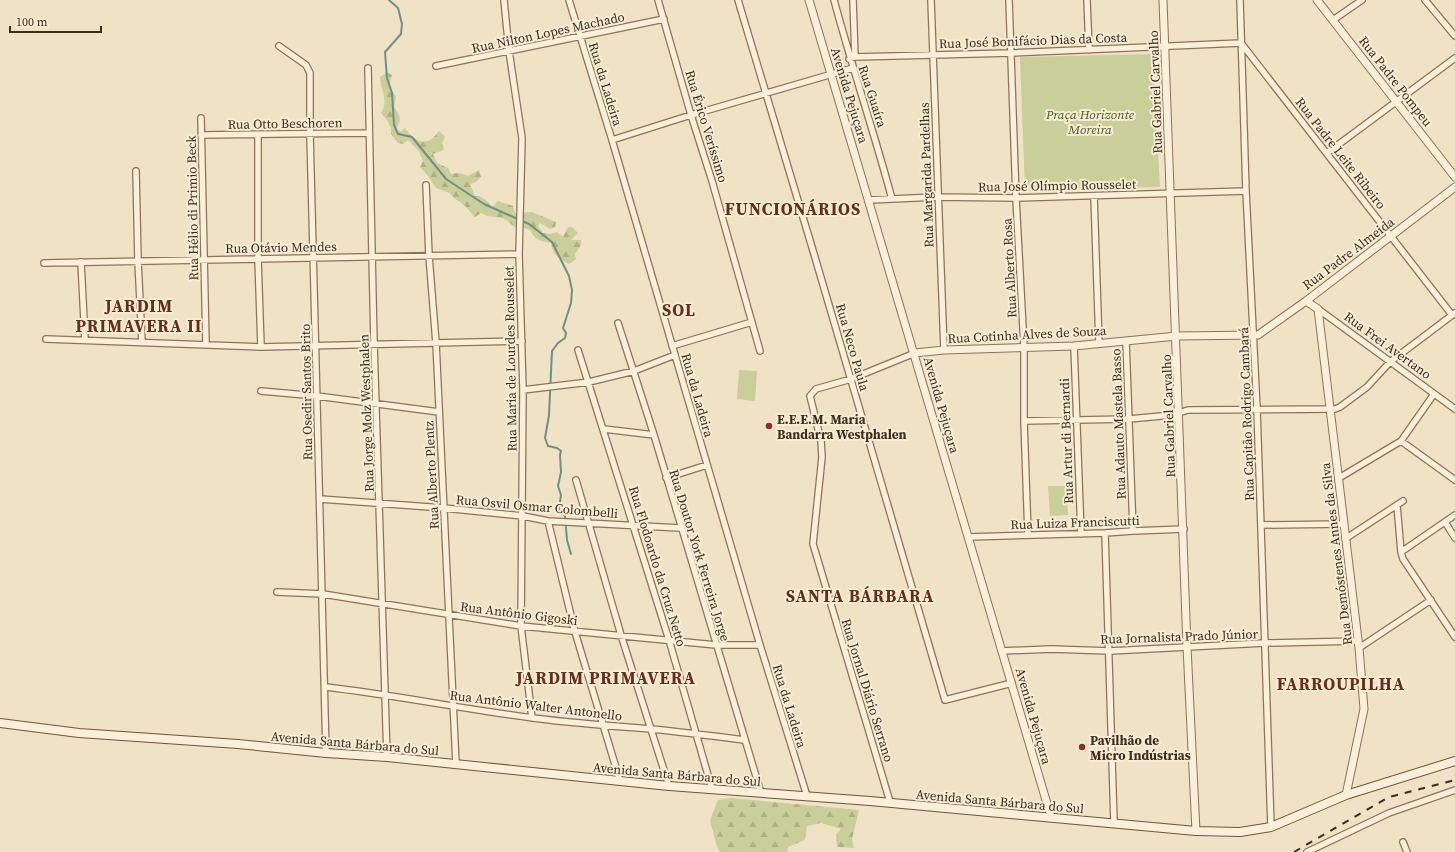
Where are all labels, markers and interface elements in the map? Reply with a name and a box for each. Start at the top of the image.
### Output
scale bar [10,8,101,34]
street label: Rua Nilton Lopes Machado [470,8,626,57]
text: 100 m [16,14,48,30]
street label: Rua José Bonifácio Dias da Costa [939,29,1128,52]
street label: Rua Gabriel Carvalho [1145,30,1166,154]
street label: Rua Padre Pompeu [1355,33,1436,130]
street label: Rua da Ladeira [585,40,626,128]
street label: Avenida Pejuçara [827,45,872,146]
street label: Rua Guaíra [854,63,891,130]
street label: Rua Érico Veríssimo [681,68,732,184]
street label: Rua Padre Leite Ribeiro [1292,94,1390,213]
street label: Rua Margarida Pardelhas [915,102,938,248]
park label: Praça Horizonte Moreira [1045,106,1135,138]
street label: Rua Otto Beschoren [227,114,343,133]
street label: Rua Hélio di Primio Beck [183,134,202,281]
street label: Rua José Olímpio Rousselet [978,176,1137,195]
district label: FUNCIONÁRIOS [725,197,861,221]
street label: Rua Padre Almeida [1299,213,1398,294]
street label: Rua Alberto Rosa [998,217,1021,318]
street label: Rua Otávio Mendes [225,238,337,257]
street label: Rua Maria de Lourdes Rousselet [500,265,521,452]
district label: JARDIM PRIMAVERA II [76,294,202,338]
district label: SOL [662,298,696,322]
street label: Rua Neco Paula [832,301,873,393]
street label: Rua Frei Avertano [1341,308,1435,383]
street label: Rua Cotinha Alves de Souza [947,322,1107,347]
street label: Rua Osedir Santos Brito [297,323,316,461]
street label: Rua Capitão Rodrigo Cambará [1235,326,1258,501]
street label: Rua Jorge Molz Westphalen [355,334,378,492]
street label: Rua Adauto Mastela Basso [1107,348,1130,500]
street label: Rua da Ladeira [677,351,718,439]
street label: Rua Gabriel Carvalho [1158,354,1179,478]
street label: Avenida Pejuçara [920,355,963,456]
street label: Rua Artur di Bernardi [1056,378,1077,504]
place label: E.E.E.M. Maria Bandarra Westphalen [777,411,907,443]
street label: Rua Alberto Plentz [420,420,443,530]
marker: E.E.E.M. Maria Bandarra Westphalen [764,421,774,431]
street label: Rua Demóstenes Annes da Silva [1317,461,1356,646]
street label: Rua Doutor York Ferreira Jorge [665,467,734,644]
street label: Rua Flodoardo da Cruz Netto [625,484,690,648]
street label: Rua Osvil Osmar Colombelli [455,491,619,522]
street label: Rua Luiza Franciscutti [1010,512,1140,533]
district label: SANTA BÁRBARA [786,584,934,608]
street label: Rua Antônio Gigoski [459,598,579,629]
street label: Rua Jornal Diário Serrano [838,616,897,764]
street label: Rua Jornalista Prado Júnior [1100,625,1259,648]
street label: Rua da Ladeira [769,662,810,750]
district label: JARDIM PRIMAVERA [515,666,696,690]
street label: Avenida Pejuçara [1012,666,1055,767]
district label: FARROUPILHA [1277,672,1405,696]
street label: Rua Antônio Walter Antonello [449,686,623,725]
street label: Avenida Santa Bárbara do Sul [270,728,440,759]
place label: Pavilhão de Micro Indústrias [1090,732,1191,764]
marker: Pavilhão de Micro Indústrias [1077,742,1087,752]
street label: Avenida Santa Bárbara do Sul [592,759,762,790]
street label: Avenida Santa Bárbara do Sul [915,786,1085,817]

